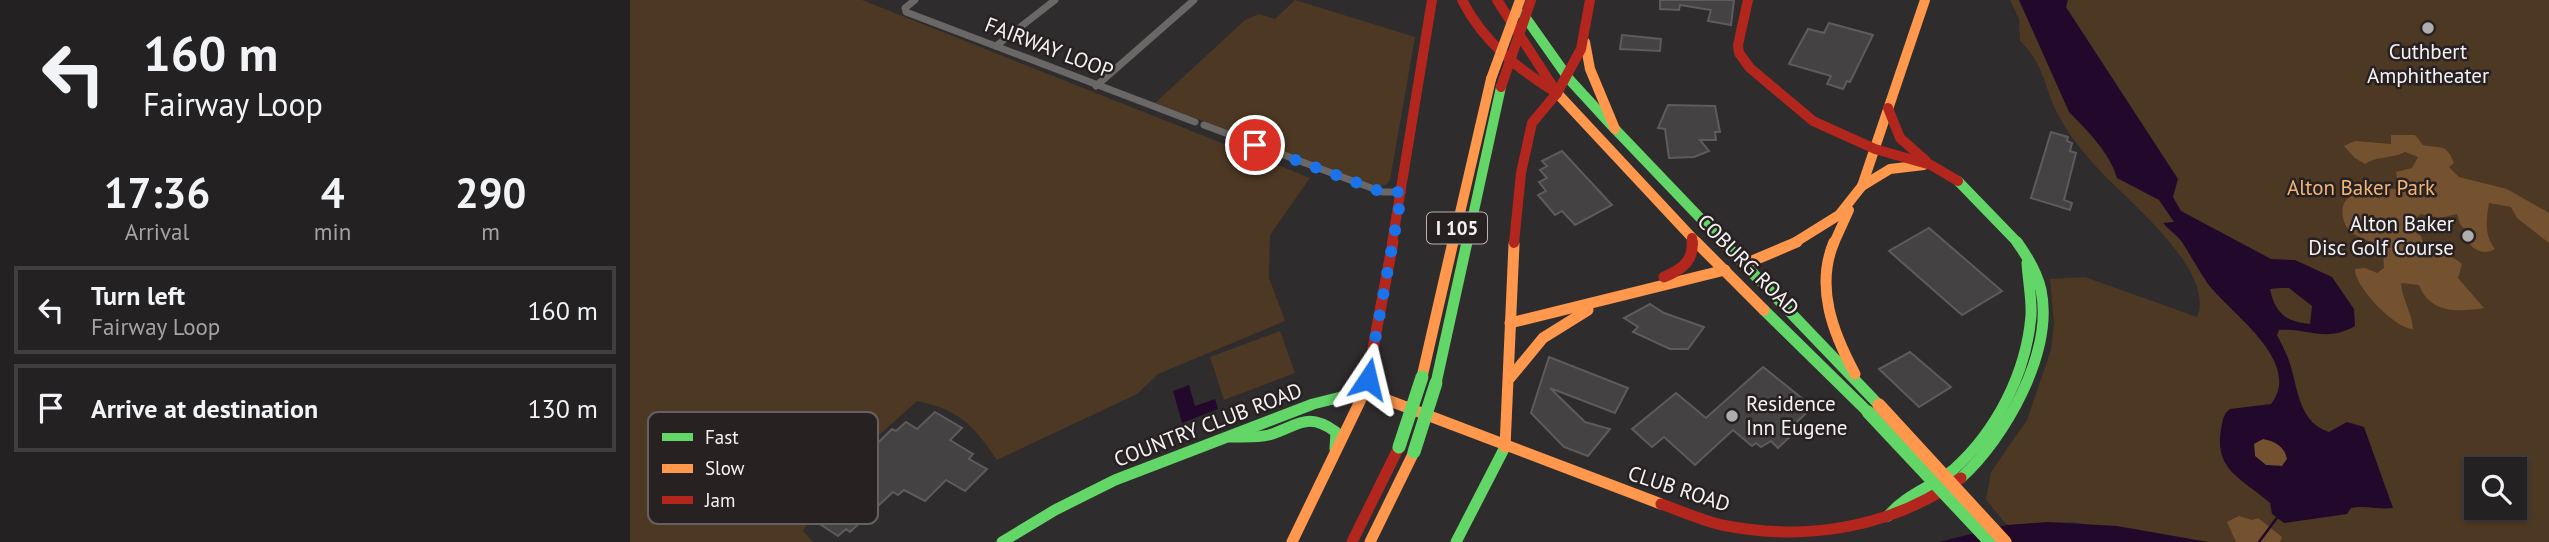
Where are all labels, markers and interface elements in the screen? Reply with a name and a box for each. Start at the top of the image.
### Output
street label: FAIRWAY LOOP [981,11,1117,84]
marker: Cuthbert Amphitheater [2420,20,2436,36]
text: 160 m [143,21,278,85]
icon: left [28,28,119,119]
place label: Cuthbert Amphitheater [2367,38,2489,89]
text: Fairway Loop [143,83,323,125]
pin [1225,115,1285,175]
icon: arrive [1236,126,1274,164]
text: 17:36 [104,165,210,220]
text: 4 [321,165,344,220]
text: 290 [455,165,526,220]
park label: Alton Baker Park [2287,174,2435,201]
street label: COBURG ROAD [1692,208,1805,321]
place label: Alton Baker Disc Golf Course [2308,210,2454,261]
road number: I 105 [1427,212,1487,244]
text: Arrival [125,217,189,246]
text: min [314,217,351,246]
text: m [481,217,500,246]
marker: Alton Baker Disc Golf Course [2460,228,2476,244]
text: Turn left [91,279,185,312]
icon: left [32,291,70,329]
text: 160 m [527,294,598,327]
text: Fairway Loop [91,312,220,341]
position arrow [1331,342,1405,416]
street label: COUNTRY CLUB ROAD [1110,376,1306,473]
icon: arrive [32,389,70,427]
place label: Residence Inn Eugene [1746,390,1847,441]
text: Arrive at destination [91,392,318,425]
text: 130 m [527,392,598,425]
marker: Residence Inn Eugene [1724,408,1740,424]
legend [648,412,878,524]
text: Fast [705,425,739,449]
text: Slow [705,456,745,480]
map controls [2464,457,2527,520]
button: search [2464,457,2527,520]
street label: CLUB ROAD [1625,459,1734,518]
text: Jam [704,488,735,512]

